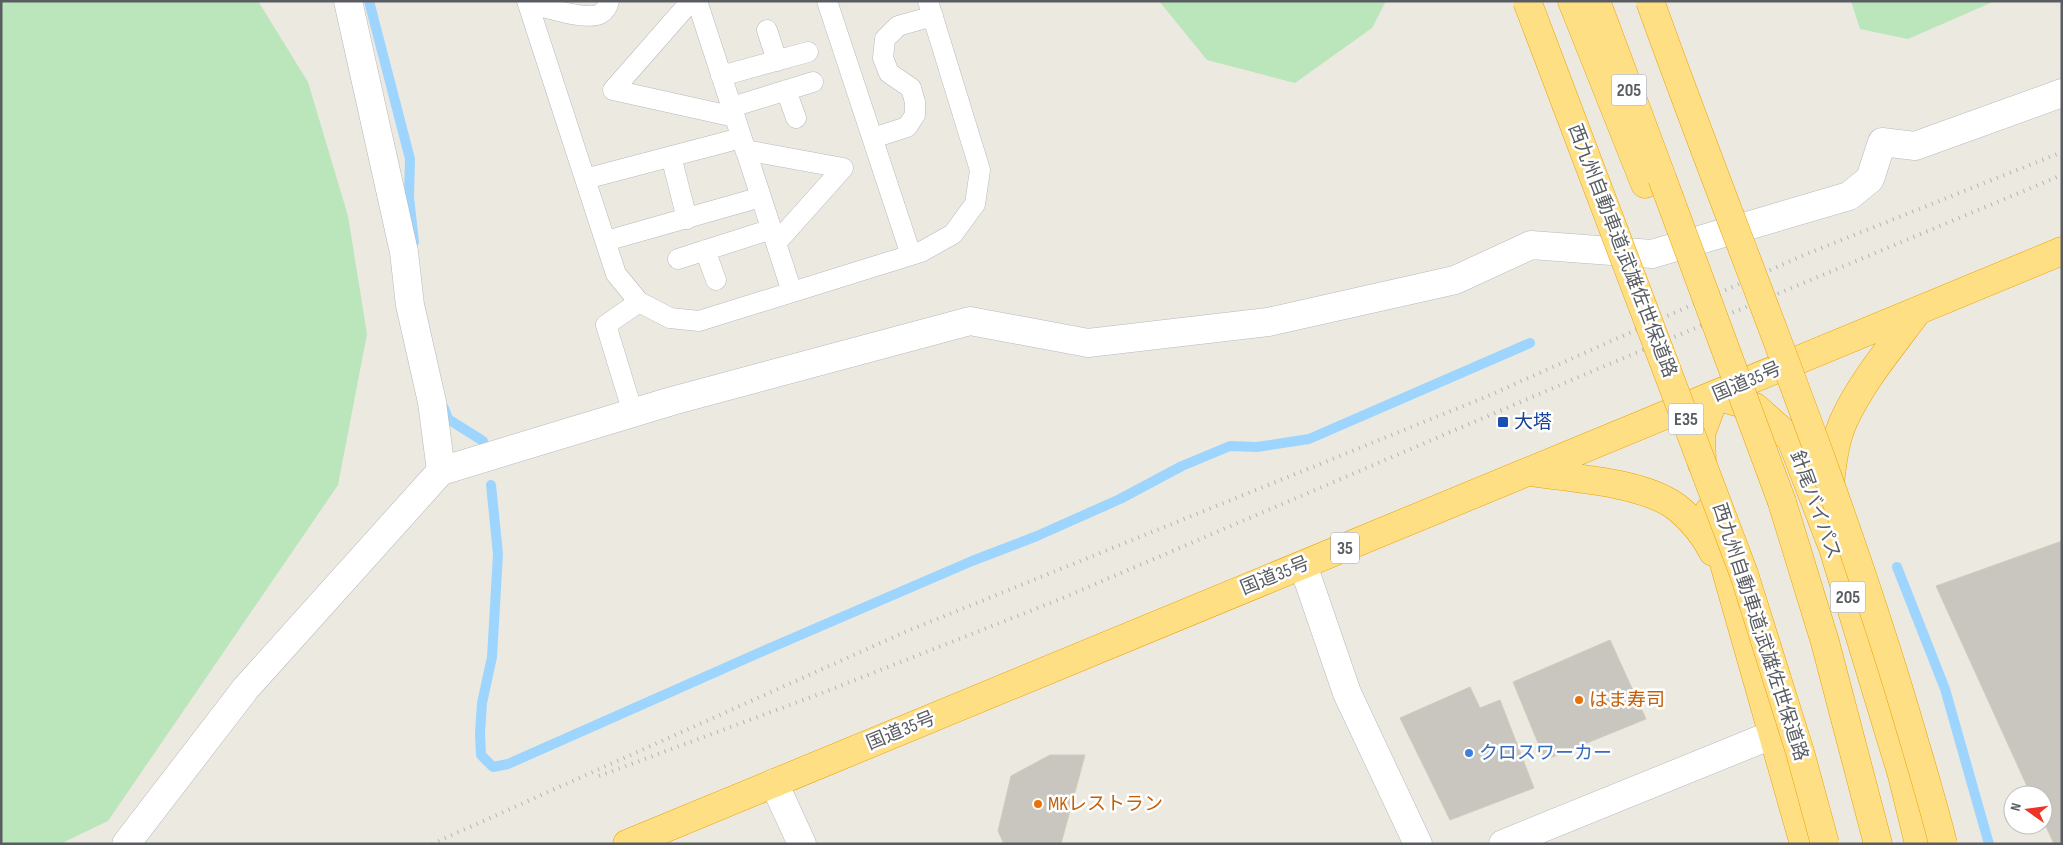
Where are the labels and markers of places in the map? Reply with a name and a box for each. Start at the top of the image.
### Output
place label: 大塔 [1514,411,1552,434]
marker: 大塔 [1496,415,1510,429]
place label: はま寿司 [1589,689,1665,712]
marker: はま寿司 [1573,694,1585,706]
place label: クロスワーカー [1479,742,1612,765]
marker: クロスワーカー [1463,747,1475,759]
place label: MKレストラン [1048,793,1163,816]
marker: MKレストラン [1032,798,1044,810]

